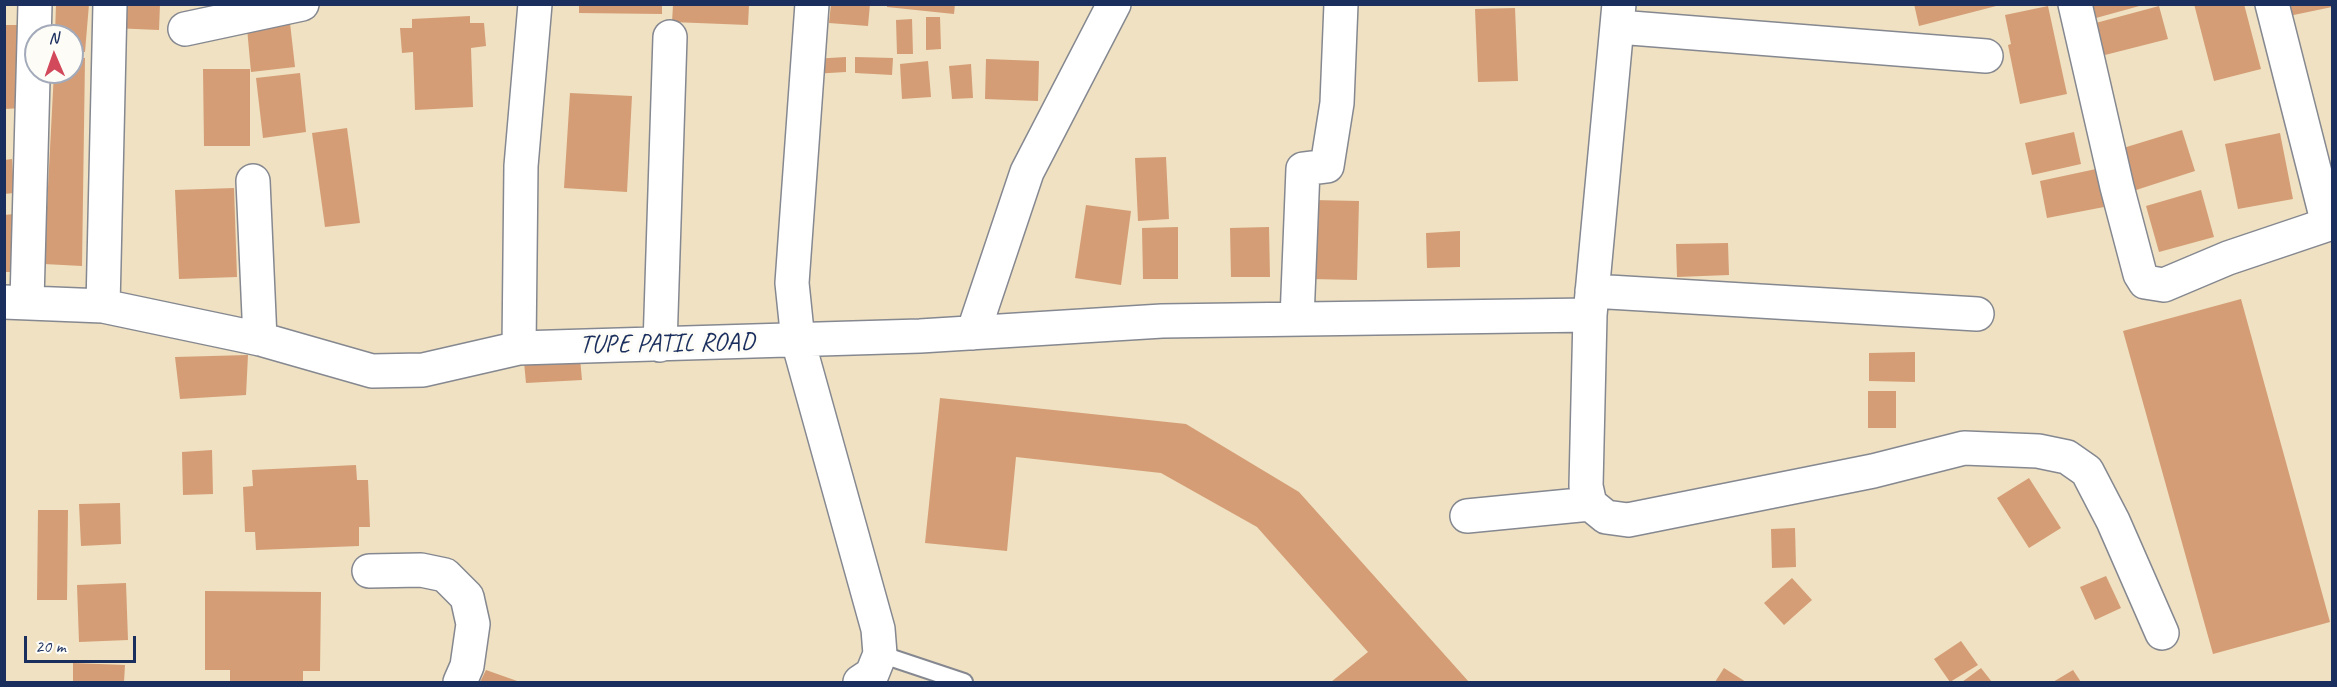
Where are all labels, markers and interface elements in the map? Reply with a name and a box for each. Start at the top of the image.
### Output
north arrow [24,24,84,84]
text: N [48,28,59,48]
street label: TUPE PATIL ROAD [579,327,755,361]
scale bar [27,624,140,662]
text: 20 m [35,635,66,657]

